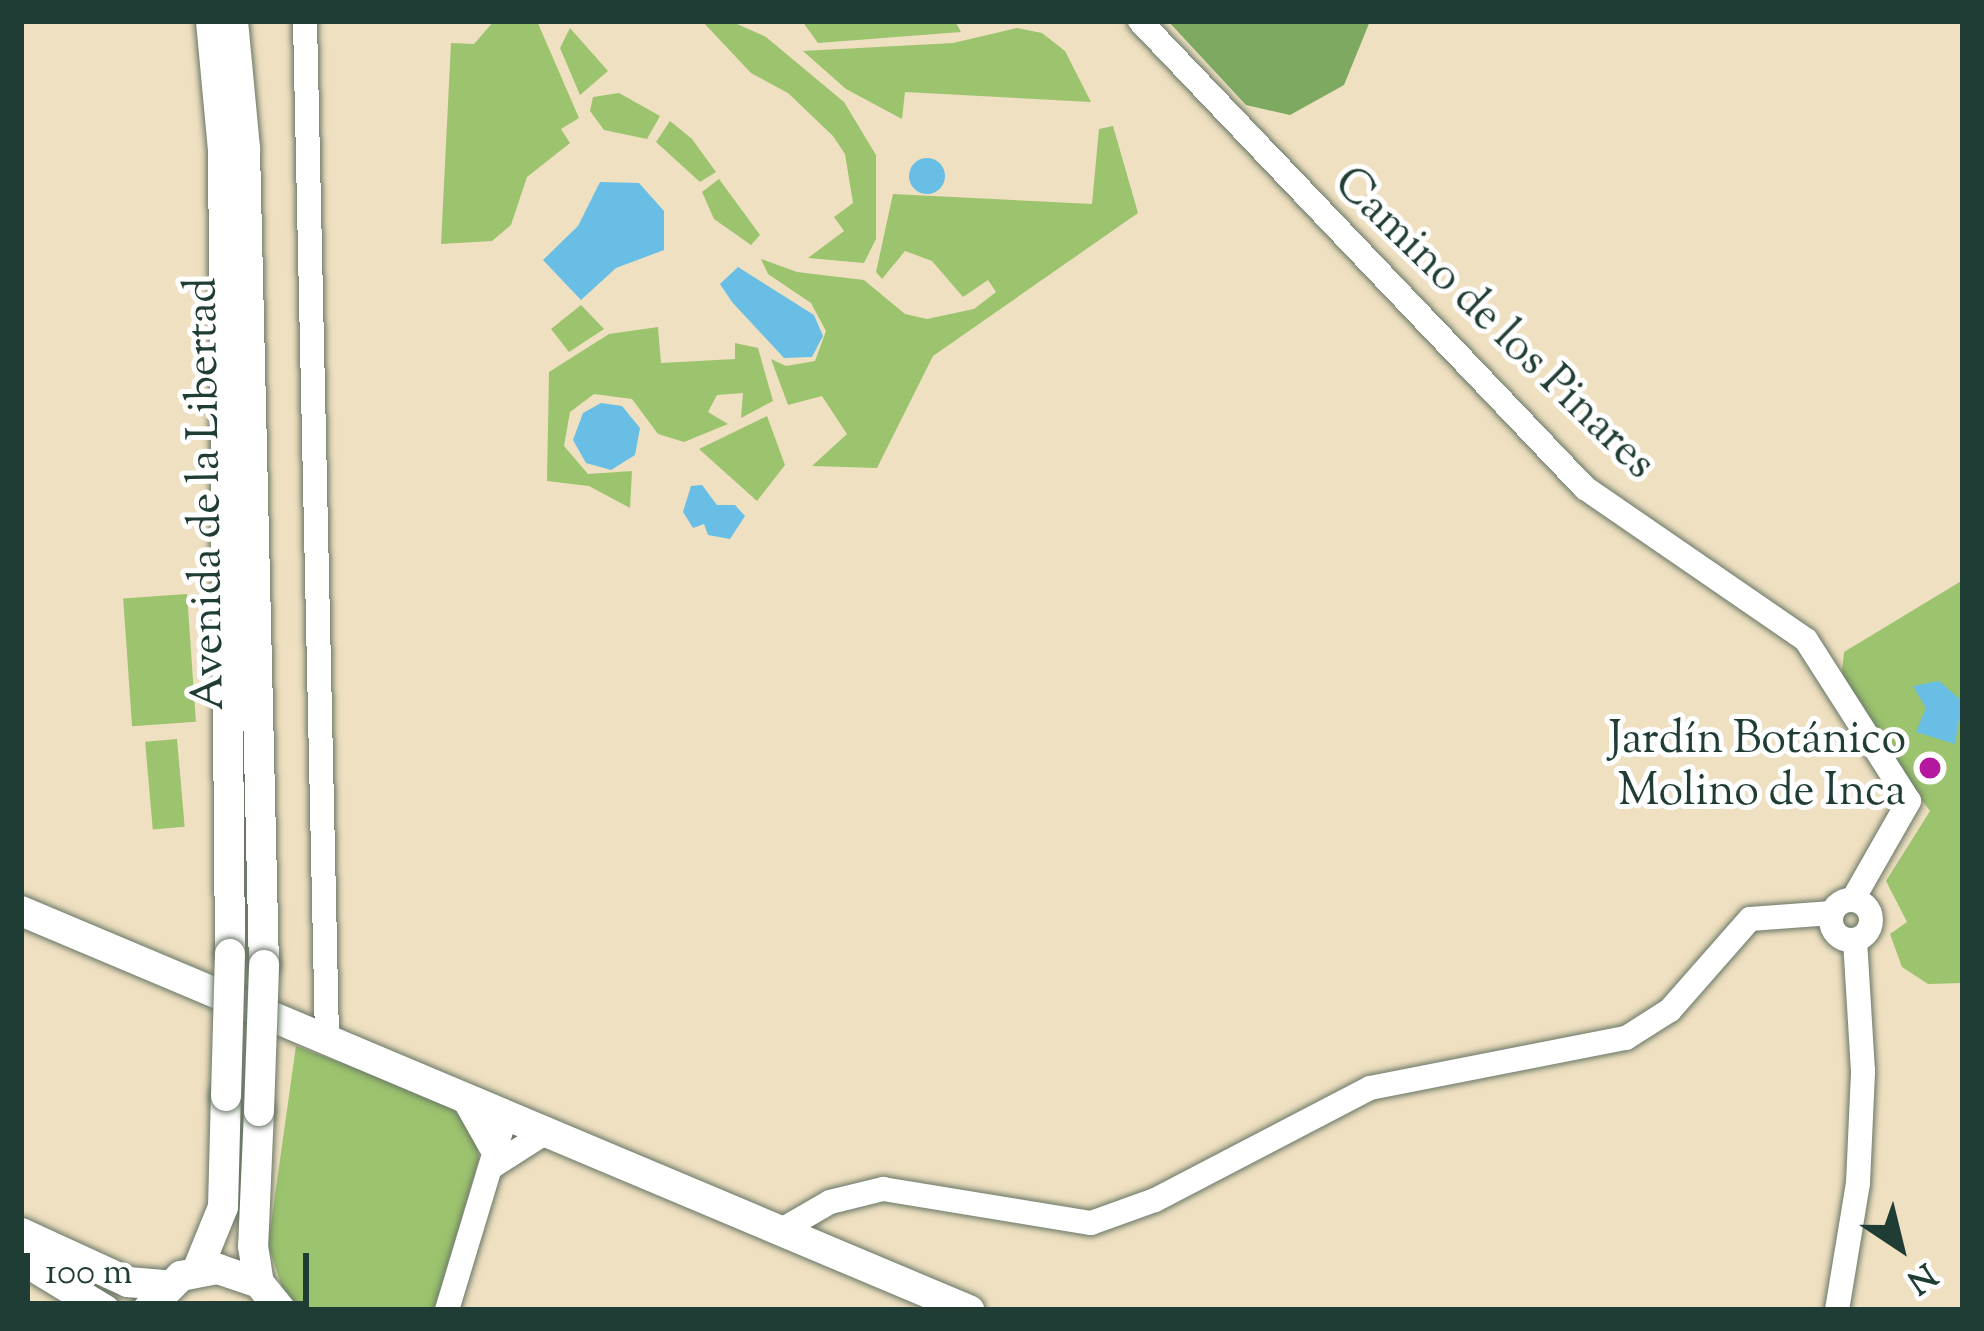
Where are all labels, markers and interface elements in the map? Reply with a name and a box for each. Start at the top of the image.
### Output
street label: Camino de los Pinares [1321,158,1665,492]
street label: Avenida de la Libertad [177,277,239,711]
place label: Jardín Botánico Molino de Inca [1609,715,1906,821]
marker: Jardín Botánico Molino de Inca [1917,755,1943,781]
north arrow [1840,1187,1960,1307]
scale bar [30,1229,315,1303]
text: 100 m [45,1248,132,1300]
text: N [1896,1249,1945,1304]

